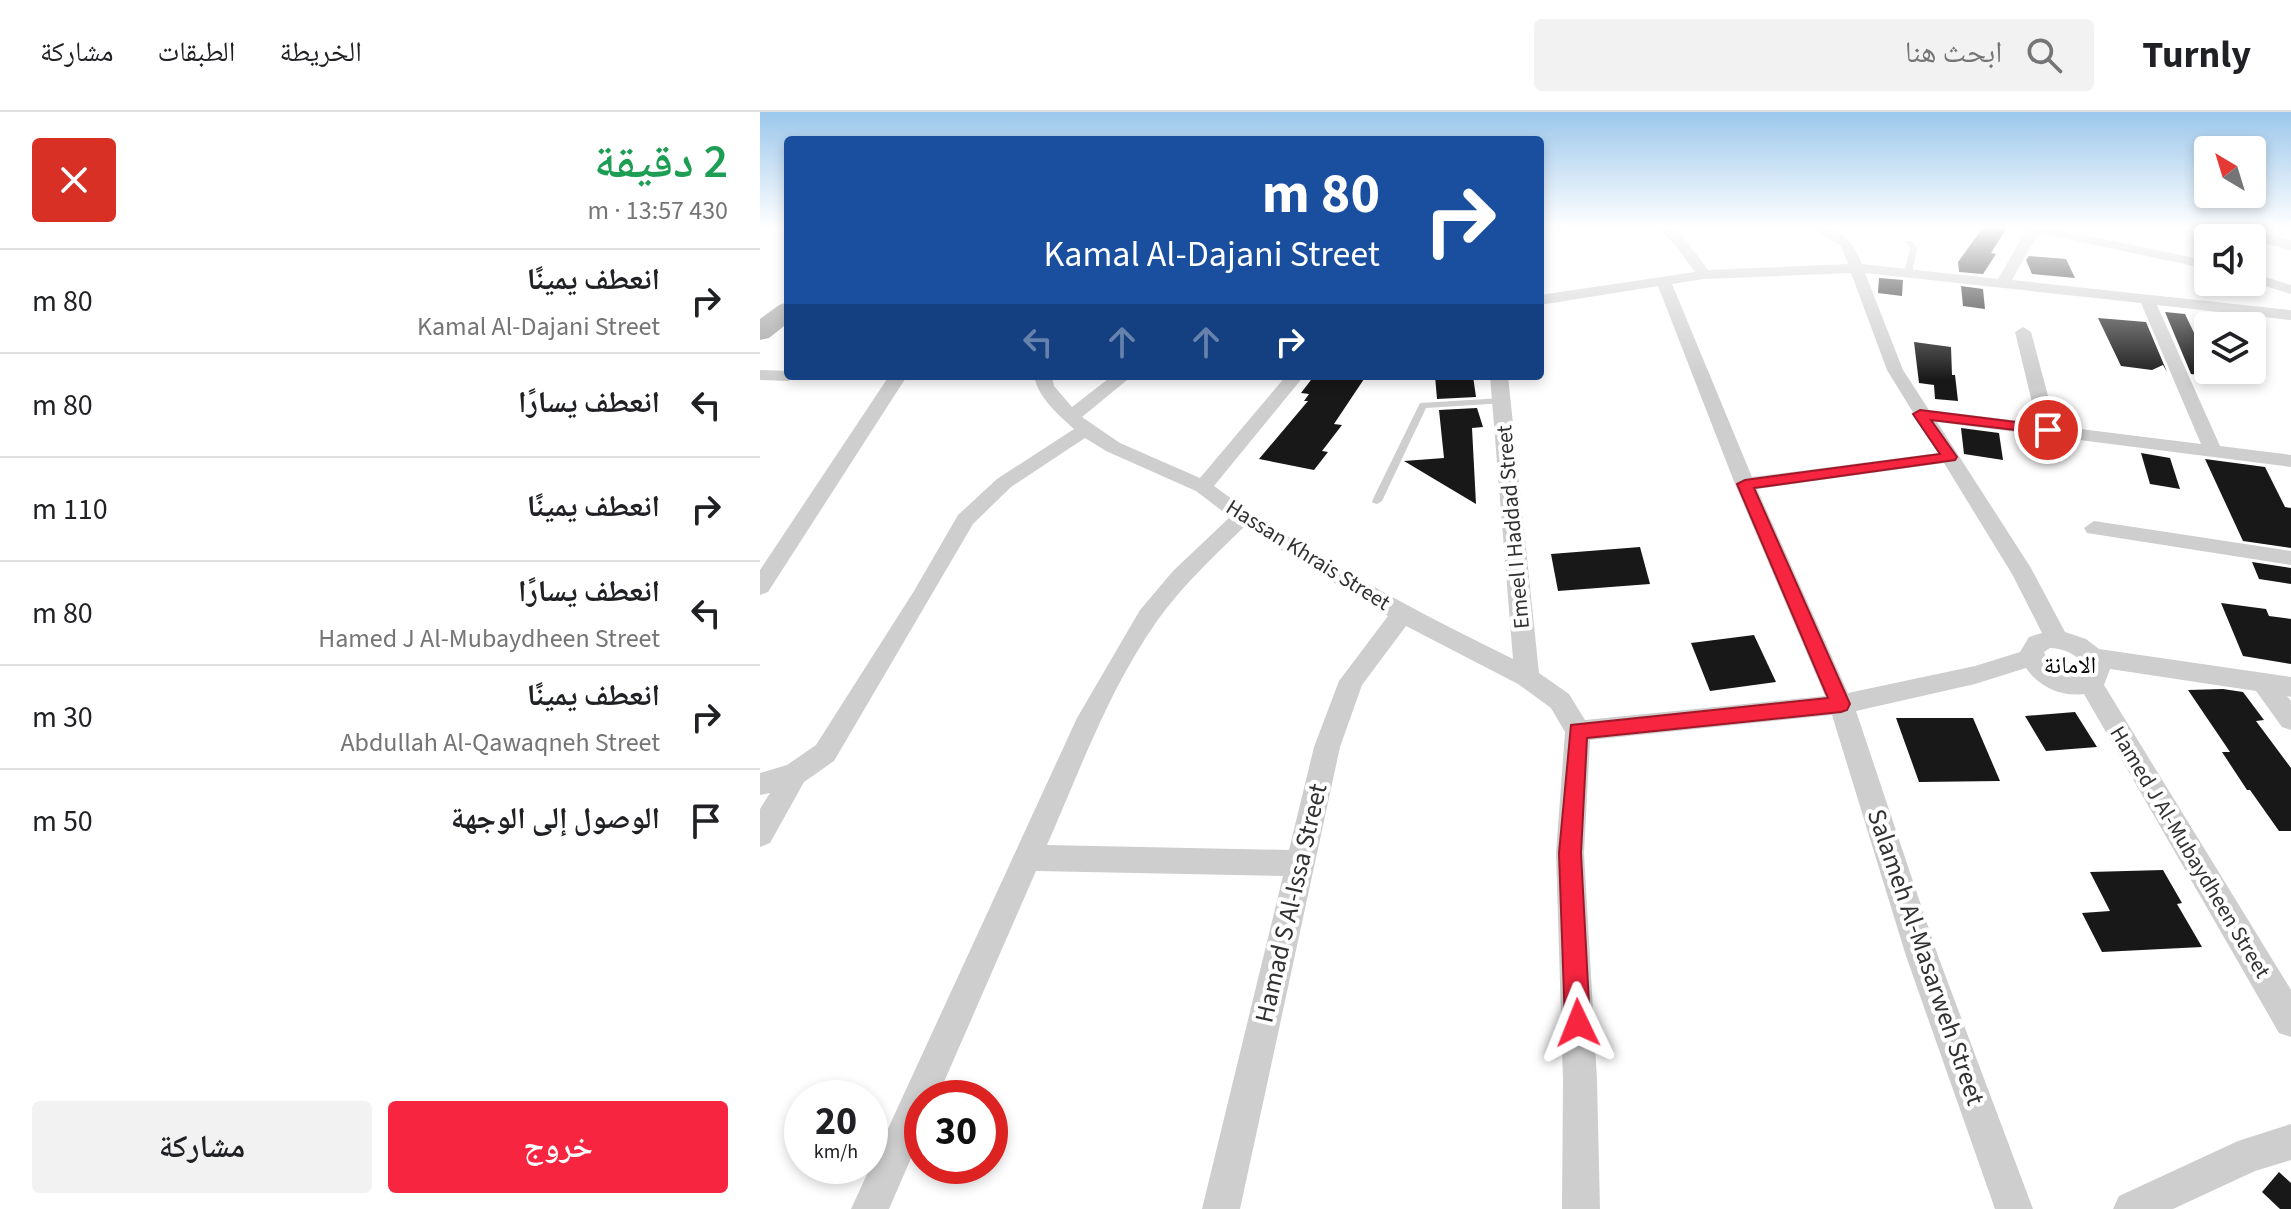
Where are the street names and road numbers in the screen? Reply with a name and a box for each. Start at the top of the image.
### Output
street label: Emeel I Haddad Street [1488,423,1538,630]
street label: Hassan Khrais Street [1220,491,1397,619]
street label: Hamed J Al-Mubaydheen Street [2102,720,2278,985]
street label: Hamad S Al-Issa Street [1245,780,1337,1026]
street label: Salameh Al-Masarweh Street [1858,804,1994,1110]

